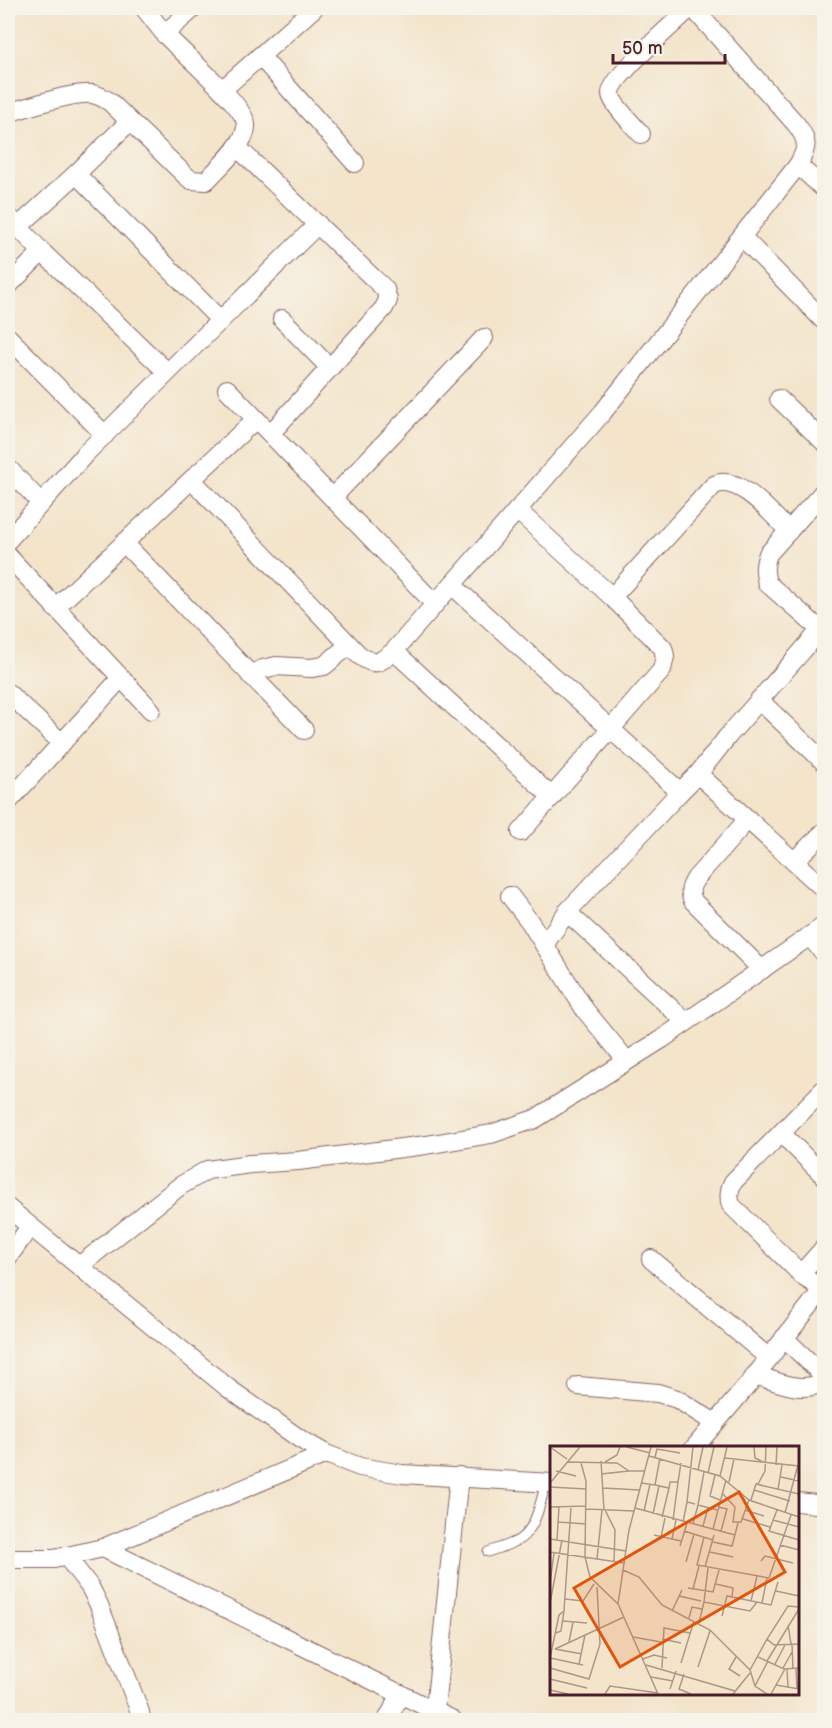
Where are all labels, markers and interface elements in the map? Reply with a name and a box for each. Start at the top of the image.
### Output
scale bar [613,27,726,65]
text: 50 m [622,38,663,59]
inset map [550,1446,799,1695]

